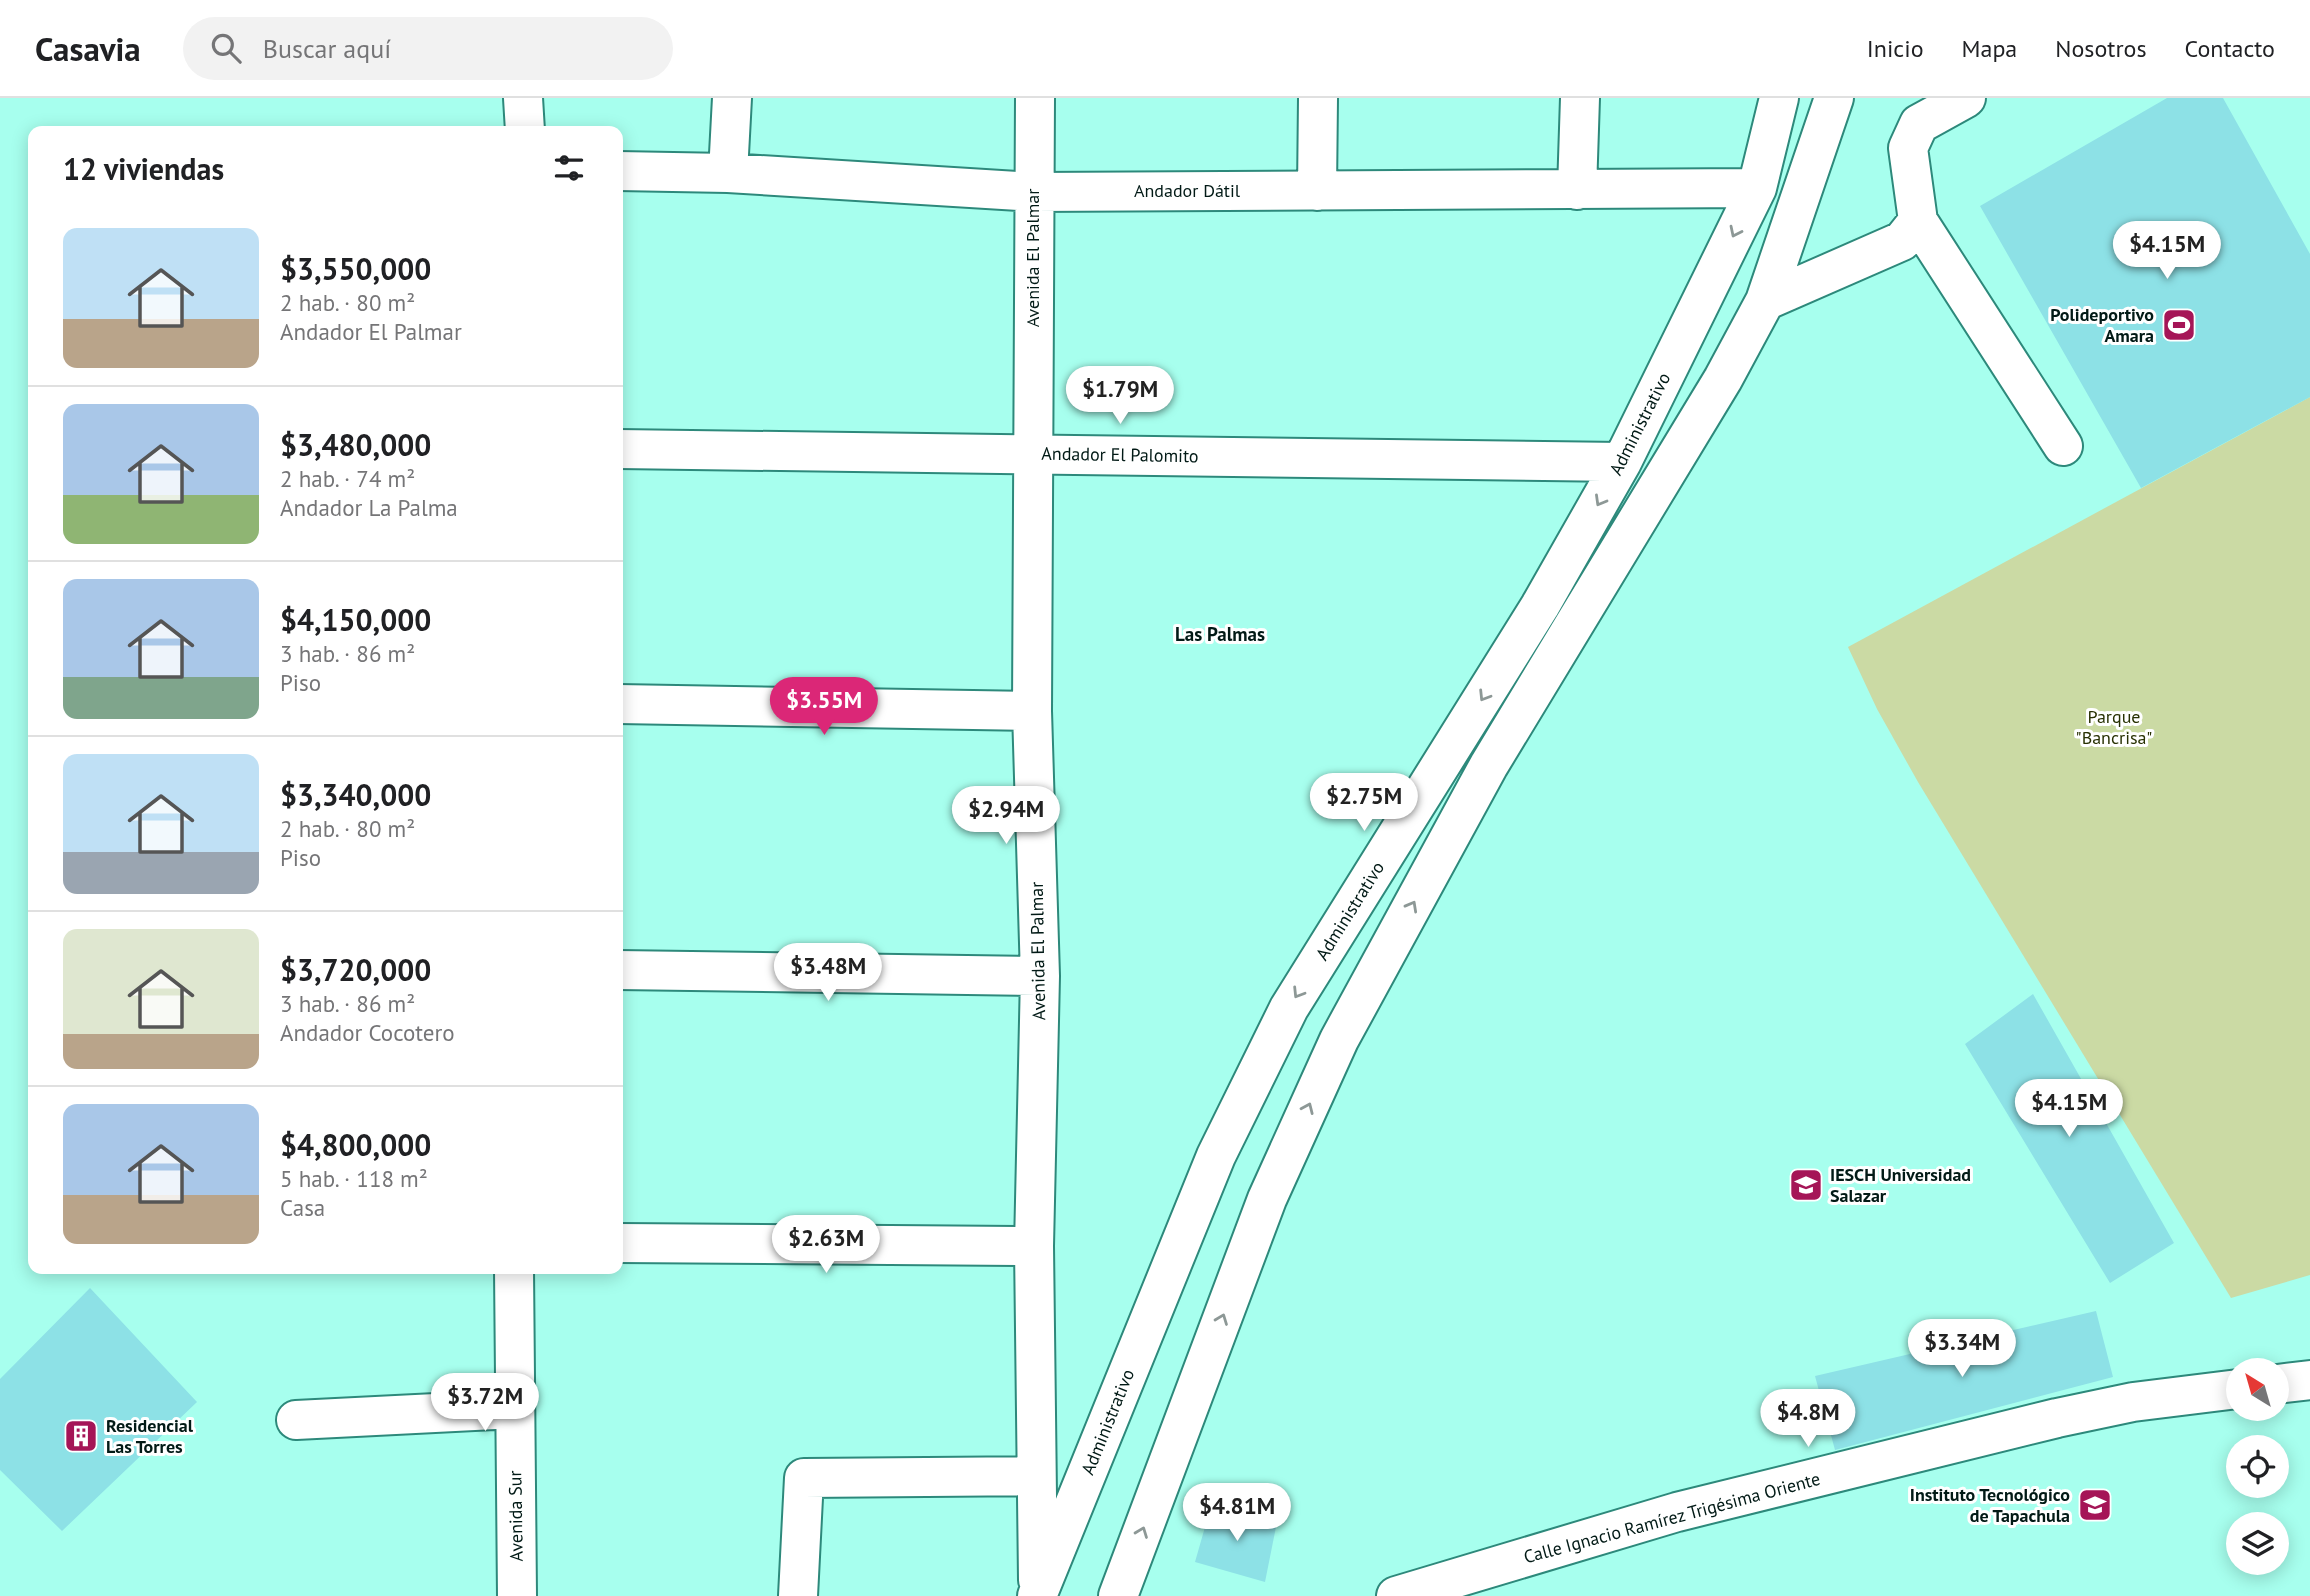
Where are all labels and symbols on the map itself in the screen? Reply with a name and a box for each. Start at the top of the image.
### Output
street label: Andador Dátil [1134,179,1241,202]
street label: Avenida El Palmar [1021,189,1044,327]
pin: $4.15M [2110,222,2224,281]
one-way arrow [1730,225,1744,237]
place label: Polideportivo Amara [2050,303,2154,347]
sports icon: Polideportivo Amara [2160,306,2198,344]
pin: $1.79M [1063,366,1177,426]
street label: Administrativo [1604,369,1675,479]
street label: Andador El Palomito [1041,442,1199,467]
one-way arrow [1595,493,1608,506]
district label: Las Palmas [1175,622,1265,646]
pin: $3.55M [767,678,881,737]
one-way arrow [1479,689,1492,702]
park label: Parque "Bancrisa" [2076,705,2152,749]
pin: $2.75M [1307,774,1421,833]
pin: $2.94M [949,786,1063,846]
street label: Administrativo [1310,857,1389,964]
street label: Avenida El Palmar [1025,882,1050,1021]
one-way arrow [1404,901,1417,913]
pin: $3.48M [771,944,885,1003]
one-way arrow [1294,986,1307,999]
pin: $4.15M [2012,1080,2126,1139]
one-way arrow [1300,1103,1314,1116]
place label: IESCH Universidad Salazar [1830,1163,1971,1207]
school or university icon: IESCH Universidad Salazar [1787,1166,1825,1204]
pin: $2.63M [769,1216,883,1275]
one-way arrow [1214,1314,1228,1326]
pin: $3.34M [1905,1320,2019,1379]
north arrow [2226,1358,2289,1421]
street label: Administrativo [1076,1366,1139,1478]
pin: $3.72M [428,1374,542,1433]
pin: $4.8M [1759,1390,1857,1449]
place label: Residencial Las Torres [106,1414,194,1458]
building icon: Residencial Las Torres [62,1417,100,1455]
street label: Calle Ignacio Ramírez Trigésima Oriente [1521,1467,1823,1568]
street label: Avenida Sur [503,1470,528,1562]
place label: Instituto Tecnológico de Tapachula [1910,1483,2070,1527]
pin: $4.81M [1180,1484,1294,1543]
school or university icon: Instituto Tecnológico de Tapachula [2076,1486,2114,1524]
one-way arrow [1134,1527,1148,1539]

